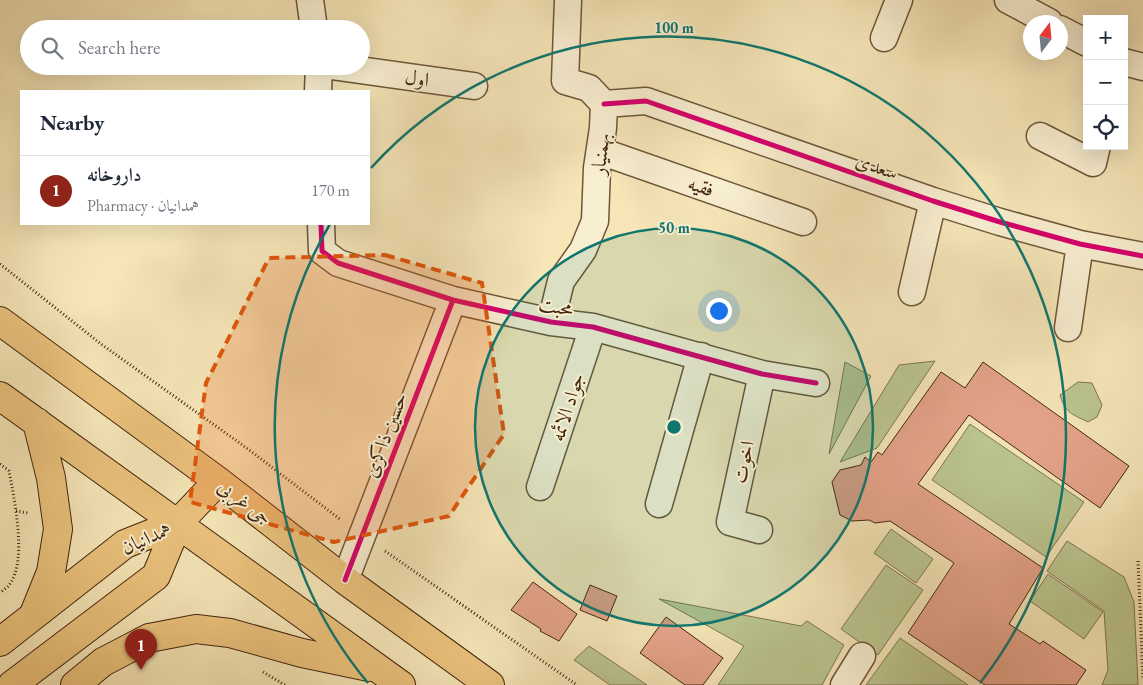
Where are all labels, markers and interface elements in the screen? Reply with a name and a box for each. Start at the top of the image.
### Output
north arrow [1023,15,1068,60]
map controls [1083,15,1128,150]
button: + [1083,15,1128,60]
text: 100 m [654,18,694,37]
search box [20,20,370,75]
icon: search [38,34,66,62]
text: Search here [78,35,160,60]
button: − [1083,60,1128,105]
street label: اول [403,63,431,93]
button: locate [1083,105,1128,150]
text: Nearby [40,109,104,136]
street label: بهمنیار [584,131,615,179]
street label: سعدی [852,147,902,185]
text: داروخانه [87,162,142,187]
street label: فقیه [685,169,717,203]
text: 1 [52,180,60,201]
text: 170 m [311,180,350,201]
text: Pharmacy · همدانیان [87,195,199,216]
text: 50 m [658,218,690,237]
street label: محبت [537,290,575,322]
your location [706,298,732,324]
street label: جواد الائمه [544,369,590,445]
street label: حسین ذاکری [357,389,413,481]
centre of rings [665,418,683,436]
street label: اخوت [726,438,760,486]
street label: جی غربی [212,473,277,533]
street label: همدانیان [117,516,175,560]
pin: 1 [125,629,157,670]

